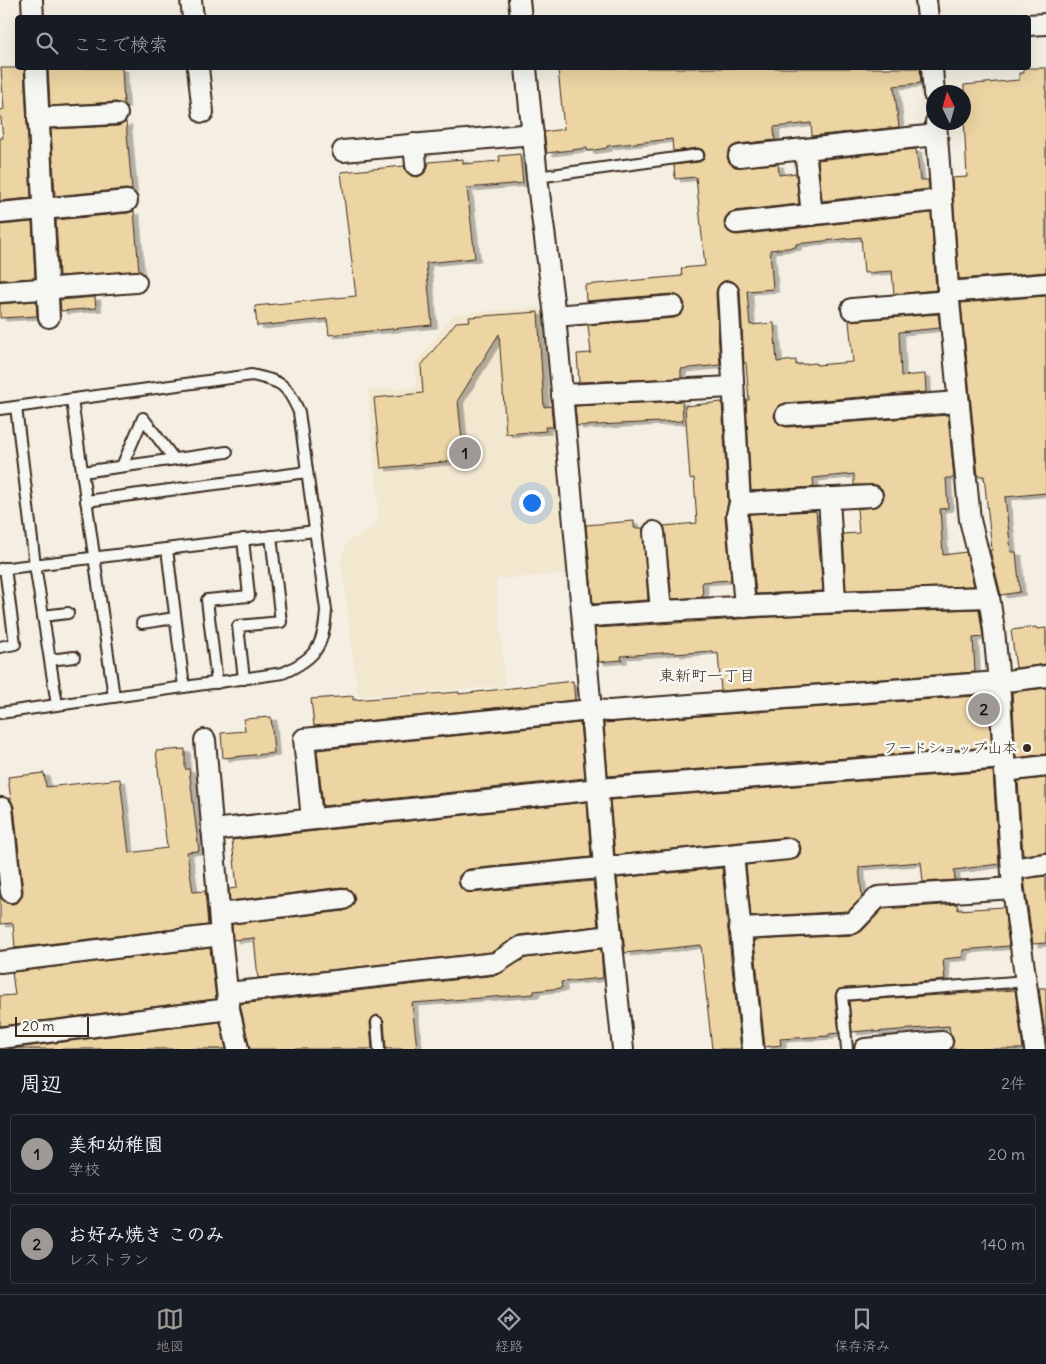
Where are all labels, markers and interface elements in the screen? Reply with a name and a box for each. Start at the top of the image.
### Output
search box [15,15,1031,70]
icon: search [33,29,61,57]
text: ここで検索 [73,32,168,56]
north arrow [926,85,971,130]
pin: 1 [449,434,481,472]
your location [519,490,545,516]
district label: 東新町一丁目 [659,665,755,685]
pin: 2 [968,690,1000,728]
place label: フードショップ山本 [883,738,1017,757]
marker: フードショップ山本 [1021,742,1033,754]
scale bar [15,1014,89,1037]
text: 20 m [22,1017,55,1035]
text: 周辺 [20,1070,62,1097]
text: 2件 [1001,1073,1026,1093]
text: 美和幼稚園 [68,1132,163,1156]
text: 1 [34,1144,40,1164]
text: 20 m [988,1144,1025,1164]
text: 学校 [68,1159,100,1179]
text: お好み焼き このみ [68,1222,225,1246]
text: 2 [33,1234,41,1254]
text: 140 m [981,1234,1025,1254]
text: レストラン [68,1249,149,1269]
tab: 地図 [156,1305,184,1355]
tab: 経路 [495,1305,523,1355]
tab: 保存済み [834,1305,890,1355]

